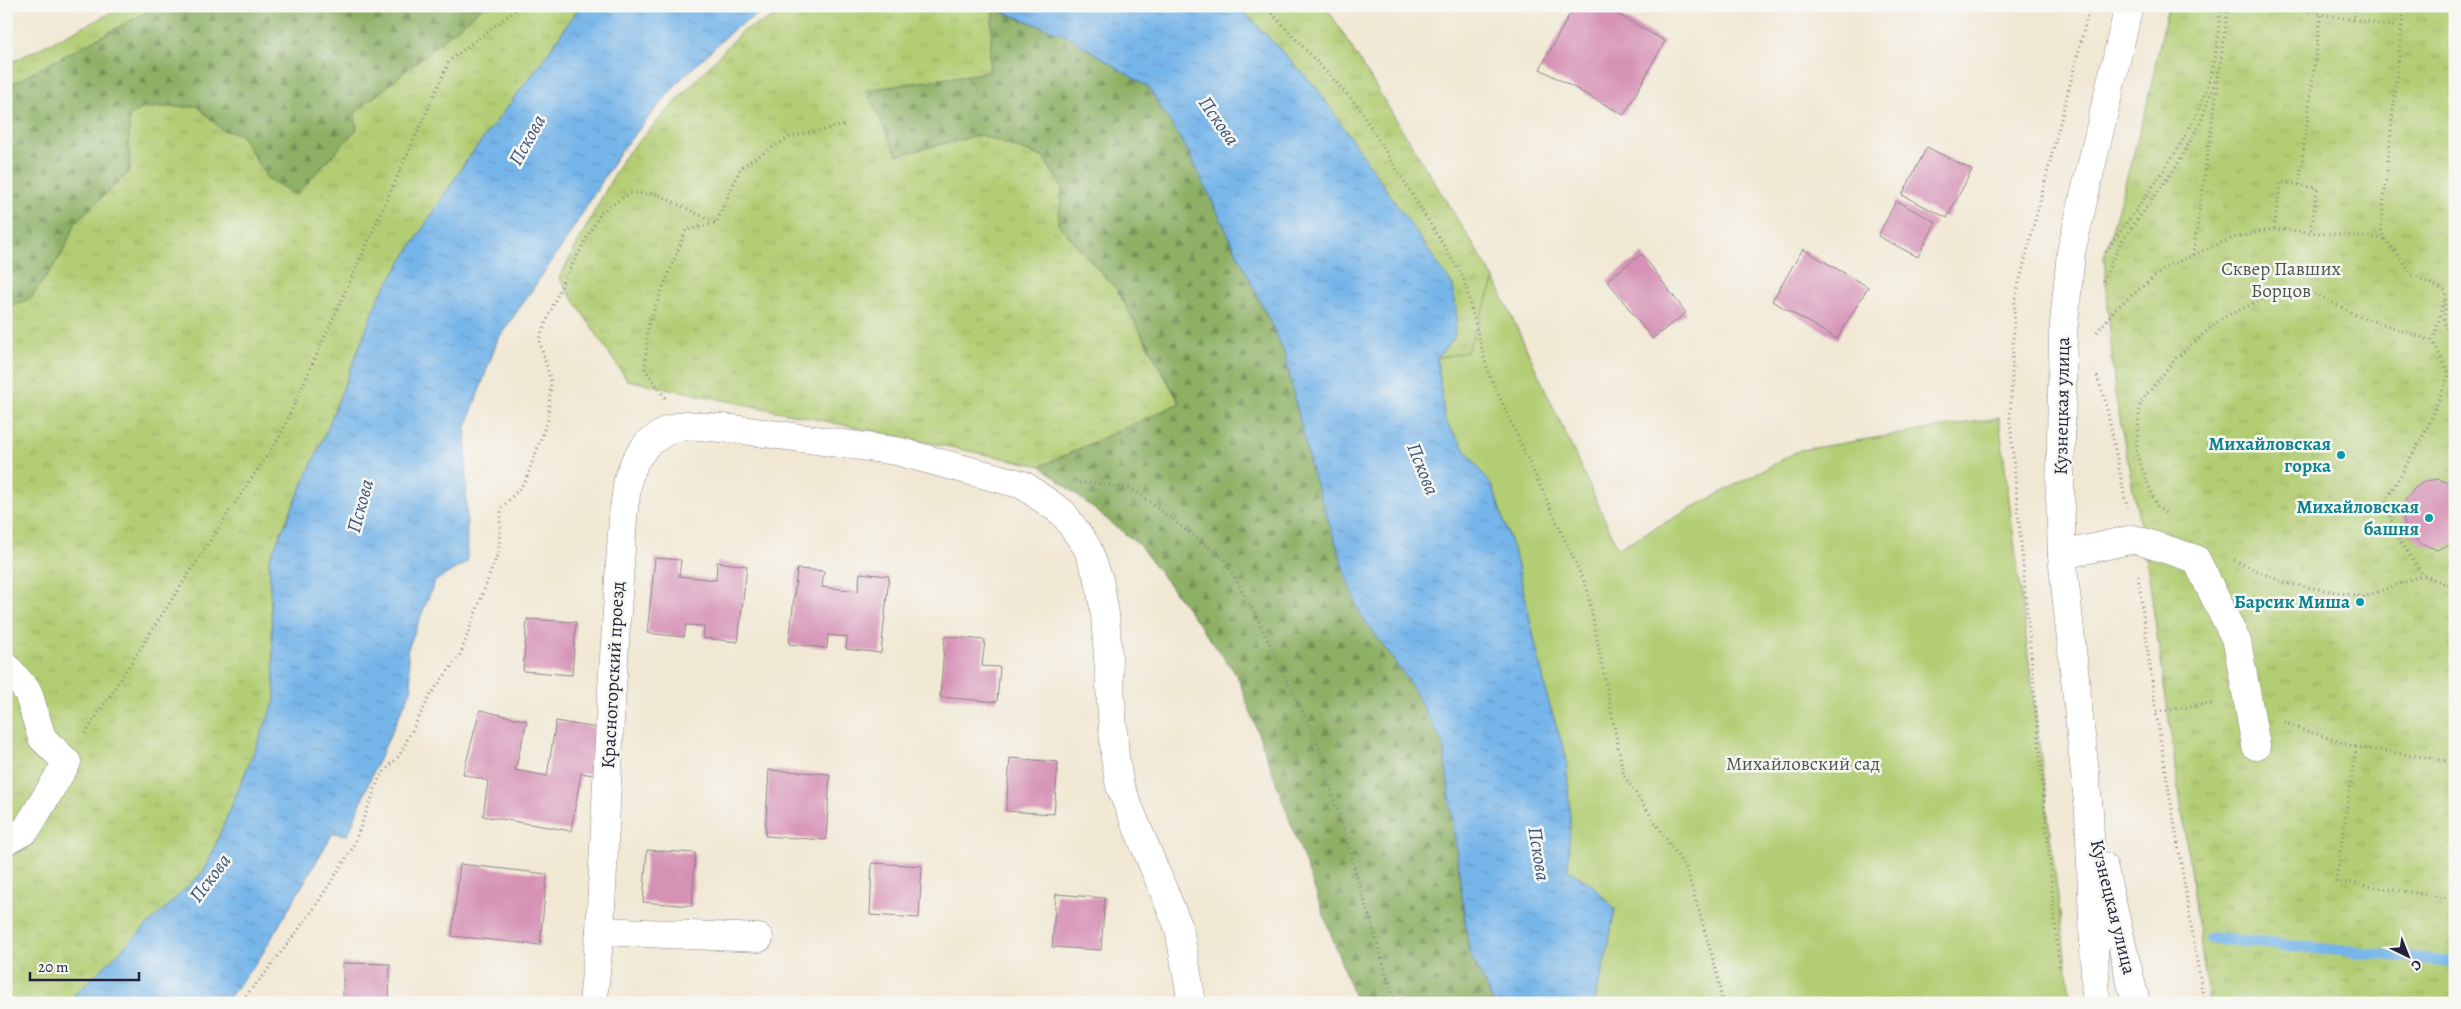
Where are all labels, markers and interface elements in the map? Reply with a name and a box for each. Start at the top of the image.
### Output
water label: Пскова [1192,91,1246,151]
water label: Пскова [502,110,552,170]
park label: Сквер Павших Борцов [2221,256,2342,304]
street label: Кузнецкая улица [2048,336,2076,475]
place label: Михайловская горка [2208,431,2332,479]
water label: Пскова [1400,439,1446,499]
marker: Михайловская горка [2335,449,2347,461]
water label: Пскова [340,476,380,536]
place label: Михайловская башня [2296,494,2419,542]
marker: Михайловская башня [2423,512,2435,524]
street label: Красногорский проезд [595,581,631,769]
place label: Барсик Миша [2234,589,2351,615]
marker: Барсик Миша [2354,596,2366,608]
park label: Михайловский сад [1726,751,1880,777]
water label: Пскова [1521,825,1557,883]
street label: Кузнецкая улица [2084,837,2142,977]
water label: Пскова [183,848,237,908]
north arrow [2384,932,2434,982]
scale bar [30,949,139,981]
text: С [2407,955,2426,975]
text: 20 m [38,957,69,977]

